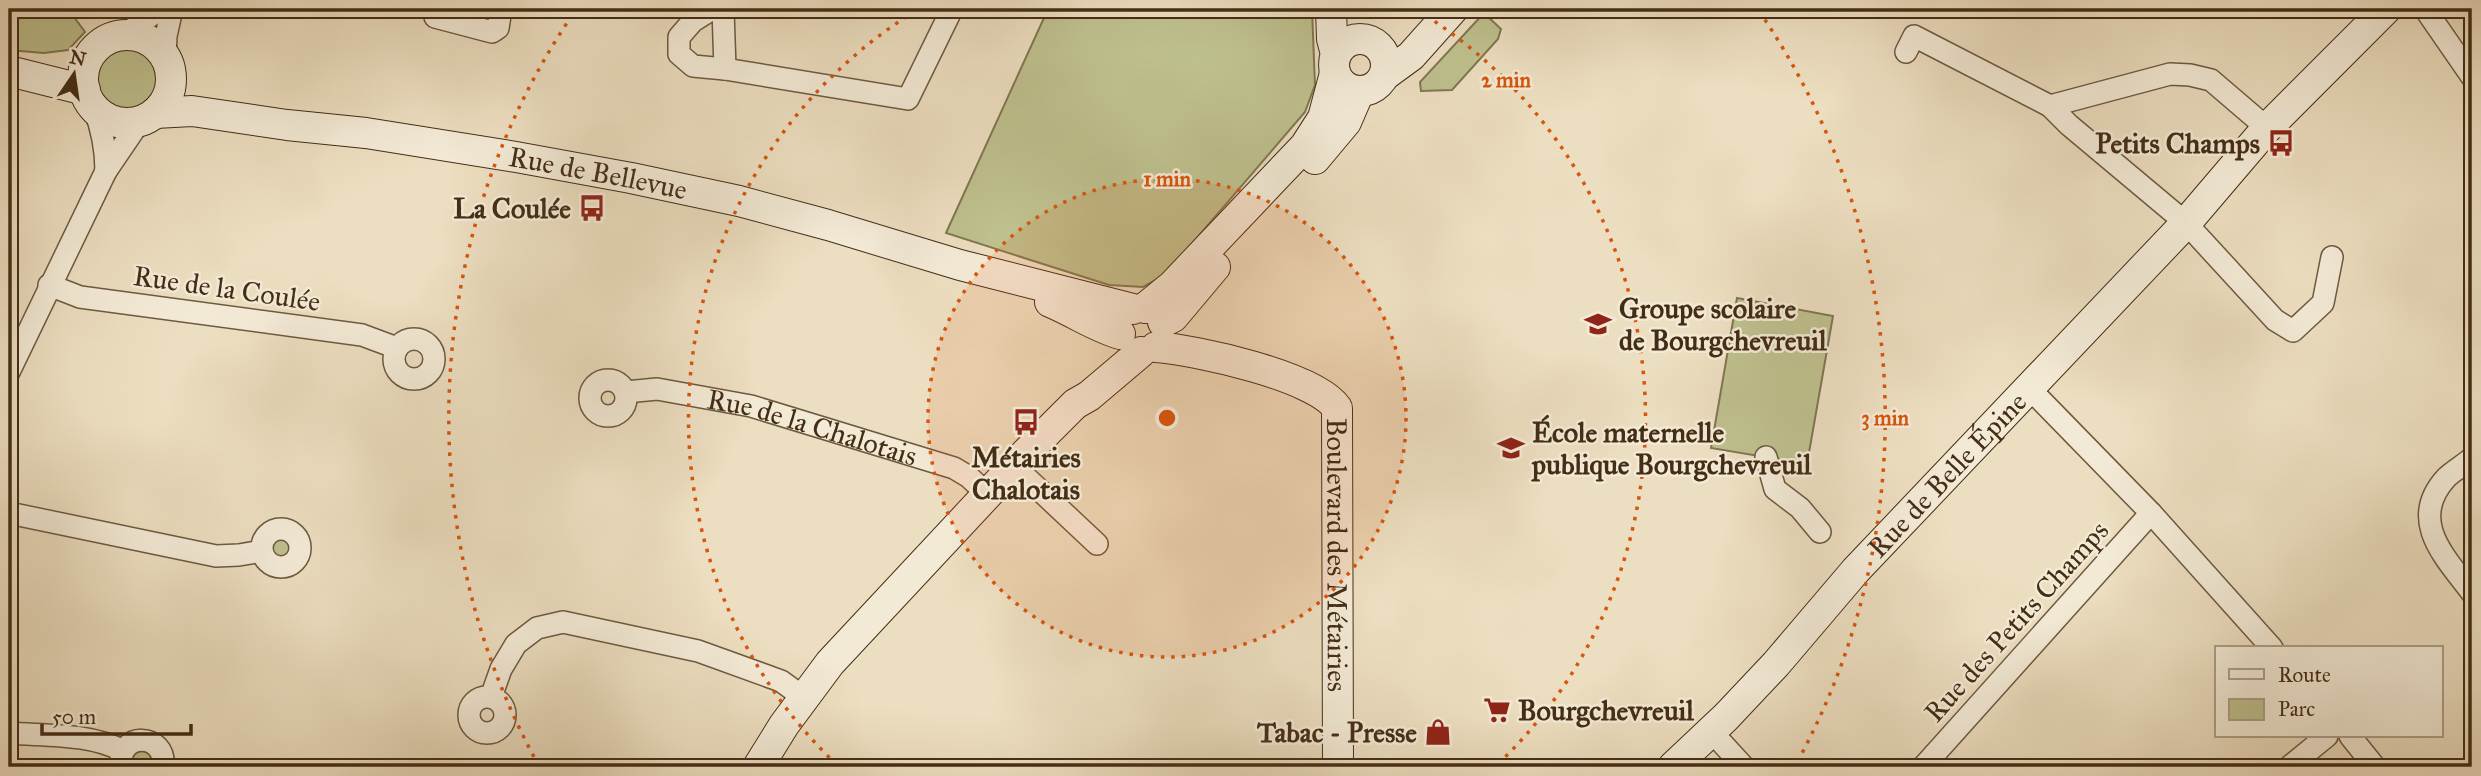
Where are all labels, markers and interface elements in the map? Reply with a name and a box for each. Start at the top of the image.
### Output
north arrow [38,38,108,108]
text: N [67,45,88,71]
text: 2 min [1481,67,1531,93]
place label: Petits Champs [2095,126,2260,161]
bus stop icon: Petits Champs [2266,128,2296,158]
street label: Rue de Bellevue [506,139,690,207]
text: 1 min [1143,166,1191,192]
place label: La Coulée [453,191,571,226]
bus stop icon: La Coulée [577,193,607,223]
street label: Rue de la Coulée [131,258,323,319]
place label: Groupe scolaire de Bourgchevreuil [1619,291,1827,358]
school or university icon: Groupe scolaire de Bourgchevreuil [1583,309,1613,339]
street label: Rue de la Chalotais [704,381,921,474]
street label: Rue de Belle Épine [1860,385,2034,565]
text: 3 min [1861,405,1909,431]
centre of rings [1155,406,1179,430]
bus stop icon: Métairies Chalotais [1011,407,1041,437]
place label: École maternelle publique Bourgchevreuil [1531,414,1812,482]
street label: Boulevard des Métairies [1319,418,1355,692]
school or university icon: École maternelle publique Bourgchevreuil [1496,433,1526,463]
place label: Métairies Chalotais [971,440,1081,507]
street label: Rue des Petits Champs [1917,513,2116,729]
legend [2215,646,2442,738]
text: Route [2278,662,2331,688]
scale bar [42,692,191,736]
place label: Bourgchevreuil [1518,693,1694,728]
supermarket icon: Bourgchevreuil [1482,695,1512,725]
text: Parc [2278,696,2315,722]
text: 50 m [52,704,97,730]
place label: Tabac - Presse [1257,715,1417,750]
shop icon: Tabac - Presse [1423,717,1453,747]

